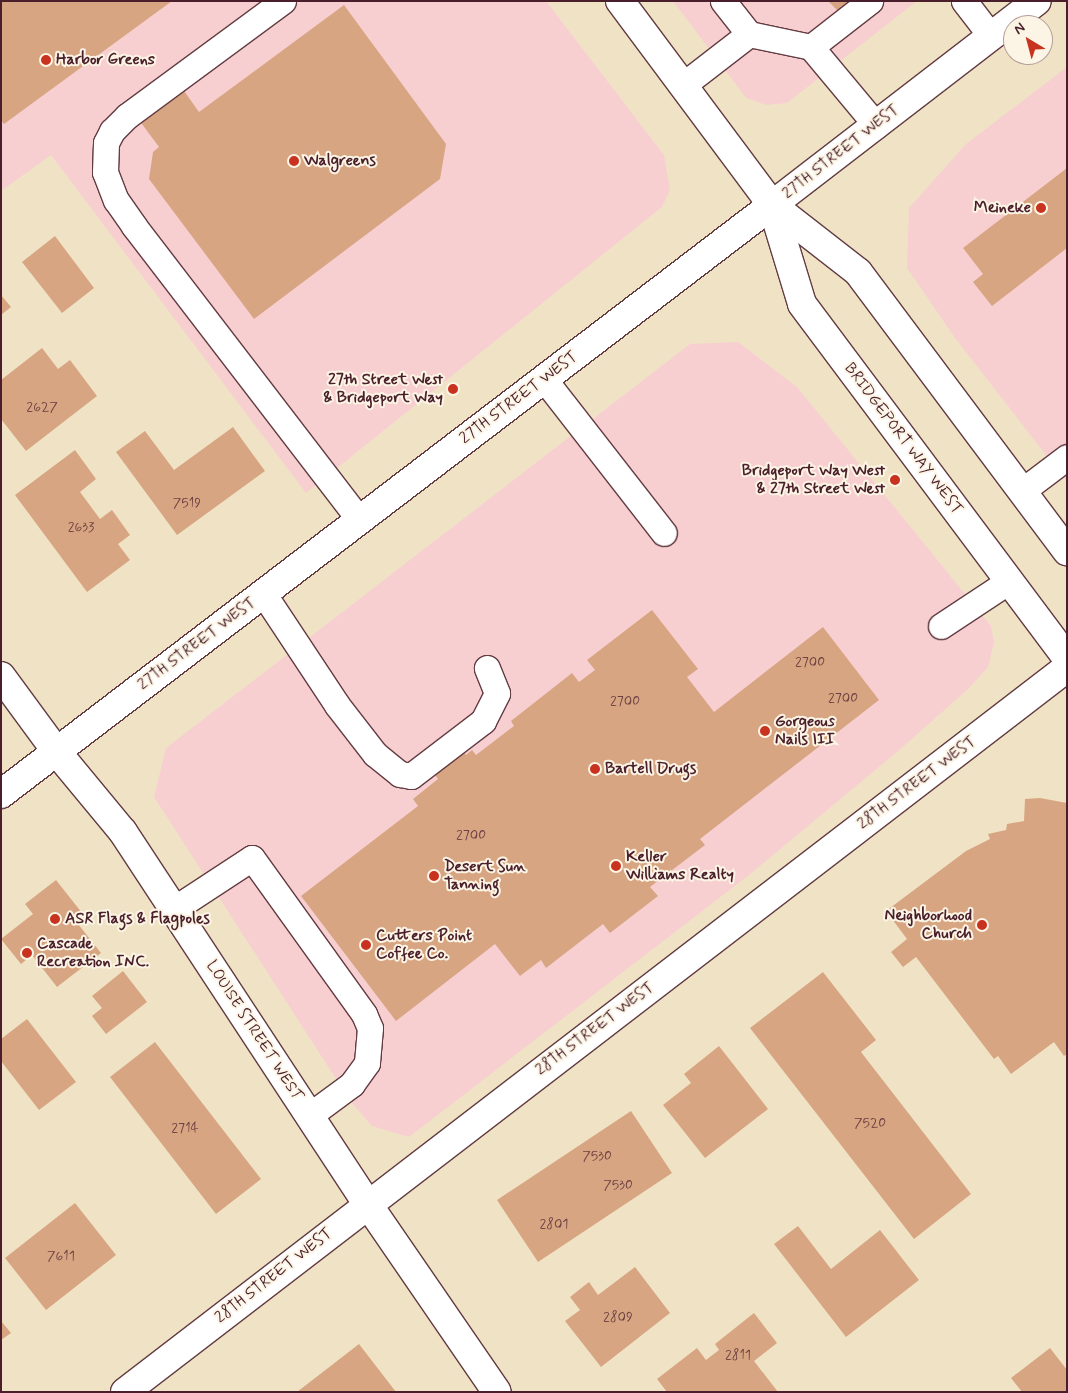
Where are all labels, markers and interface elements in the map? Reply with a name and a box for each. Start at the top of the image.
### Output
north arrow [1003,15,1053,65]
text: N [1010,19,1029,39]
place label: Harbor Greens [56,50,158,70]
marker: Harbor Greens [40,54,52,66]
street label: 27TH STREET WEST [778,100,904,204]
place label: Walgreens [304,151,376,171]
marker: Walgreens [288,155,300,167]
place label: Meineke [974,198,1031,218]
marker: Meineke [1035,202,1047,214]
street label: 27TH STREET WEST [455,347,583,449]
street label: BRIDGEPORT WAY WEST [840,360,966,518]
place label: 27th Street West & Bridgeport Way [321,370,443,408]
marker: 27th Street West & Bridgeport Way [447,383,459,395]
house number: 2627 [26,399,58,415]
place label: Bridgeport Way West & 27th Street West [740,461,885,499]
marker: Bridgeport Way West & 27th Street West [889,474,901,486]
house number: 7519 [173,495,201,511]
house number: 2633 [68,519,94,535]
street label: 27TH STREET WEST [133,593,261,695]
house number: 2700 [795,654,825,670]
house number: 2700 [828,690,858,706]
house number: 2700 [610,693,640,709]
place label: Gorgeous Nails III [775,712,835,750]
marker: Gorgeous Nails III [759,725,771,737]
street label: 28TH STREET WEST [853,732,981,834]
place label: Bartell Drugs [605,759,697,779]
marker: Bartell Drugs [589,763,601,775]
house number: 2700 [456,827,486,843]
place label: Keller Williams Realty [626,847,734,885]
place label: Desert Sun Tanning [444,857,523,895]
marker: Keller Williams Realty [610,860,622,872]
marker: Desert Sun Tanning [428,870,440,882]
place label: Neighborhood Church [885,906,972,944]
place label: ASR Flags & Flagpoles [65,909,211,929]
marker: ASR Flags & Flagpoles [49,913,61,925]
marker: Neighborhood Church [976,919,988,931]
place label: Cutters Point Coffee Co. [376,926,472,964]
place label: Cascade Recreation INC. [37,934,147,972]
marker: Cutters Point Coffee Co. [360,939,372,951]
marker: Cascade Recreation INC. [21,947,33,959]
street label: LOUISE STREET WEST [201,957,307,1105]
street label: 28TH STREET WEST [531,978,659,1080]
house number: 7520 [854,1115,886,1131]
house number: 2714 [171,1120,199,1136]
house number: 7530 [582,1148,612,1164]
house number: 7530 [603,1177,633,1193]
house number: 2801 [539,1216,569,1232]
street label: 28TH STREET WEST [211,1224,337,1328]
house number: 7611 [47,1248,75,1264]
house number: 2809 [603,1309,633,1325]
house number: 2811 [725,1347,751,1363]

